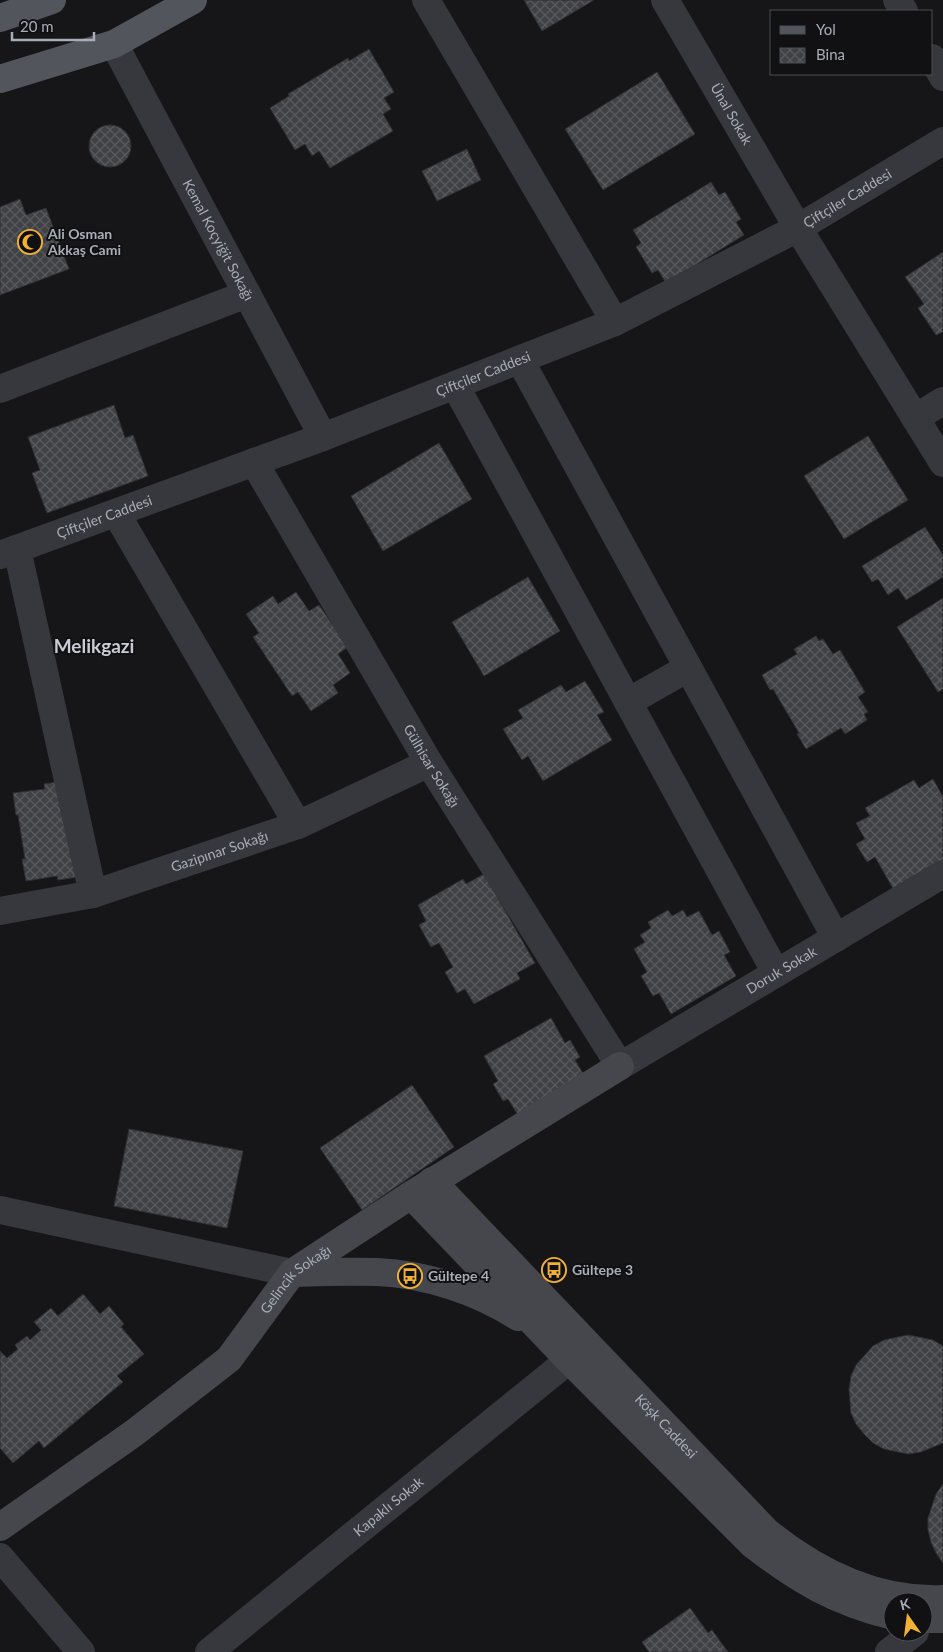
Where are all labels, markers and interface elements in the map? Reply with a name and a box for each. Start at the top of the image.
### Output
scale bar [12,10,95,42]
legend [770,10,933,75]
text: 20 m [20,17,54,35]
text: Yol [816,20,836,38]
text: Bina [816,45,845,63]
street label: Ünal Sokak [707,80,757,148]
street label: Çiftçiler Caddesi [800,165,895,231]
street label: Kemal Koçyiğit Sokağı [179,176,258,303]
place label: Ali Osman Akkaş Cami [47,225,121,258]
mosque icon: Ali Osman Akkaş Cami [17,229,43,255]
street label: Çiftçiler Caddesi [433,347,533,400]
street label: Çiftçiler Caddesi [54,491,154,542]
district label: Melikgazi [54,634,134,657]
street label: Gülhisar Sokağı [400,721,464,810]
street label: Gazipınar Sokağı [168,827,270,875]
street label: Doruk Sokak [743,942,820,997]
street label: Gelincik Sokağı [256,1241,334,1317]
bus stop icon: Gültepe 3 [541,1257,567,1283]
place label: Gültepe 3 [572,1261,633,1278]
bus stop icon: Gültepe 4 [397,1263,423,1289]
place label: Gültepe 4 [428,1267,489,1284]
street label: Köşk Caddesi [632,1390,701,1462]
street label: Kapaklı Sokak [350,1472,427,1540]
north arrow [883,1592,933,1642]
text: K [898,1594,912,1613]

